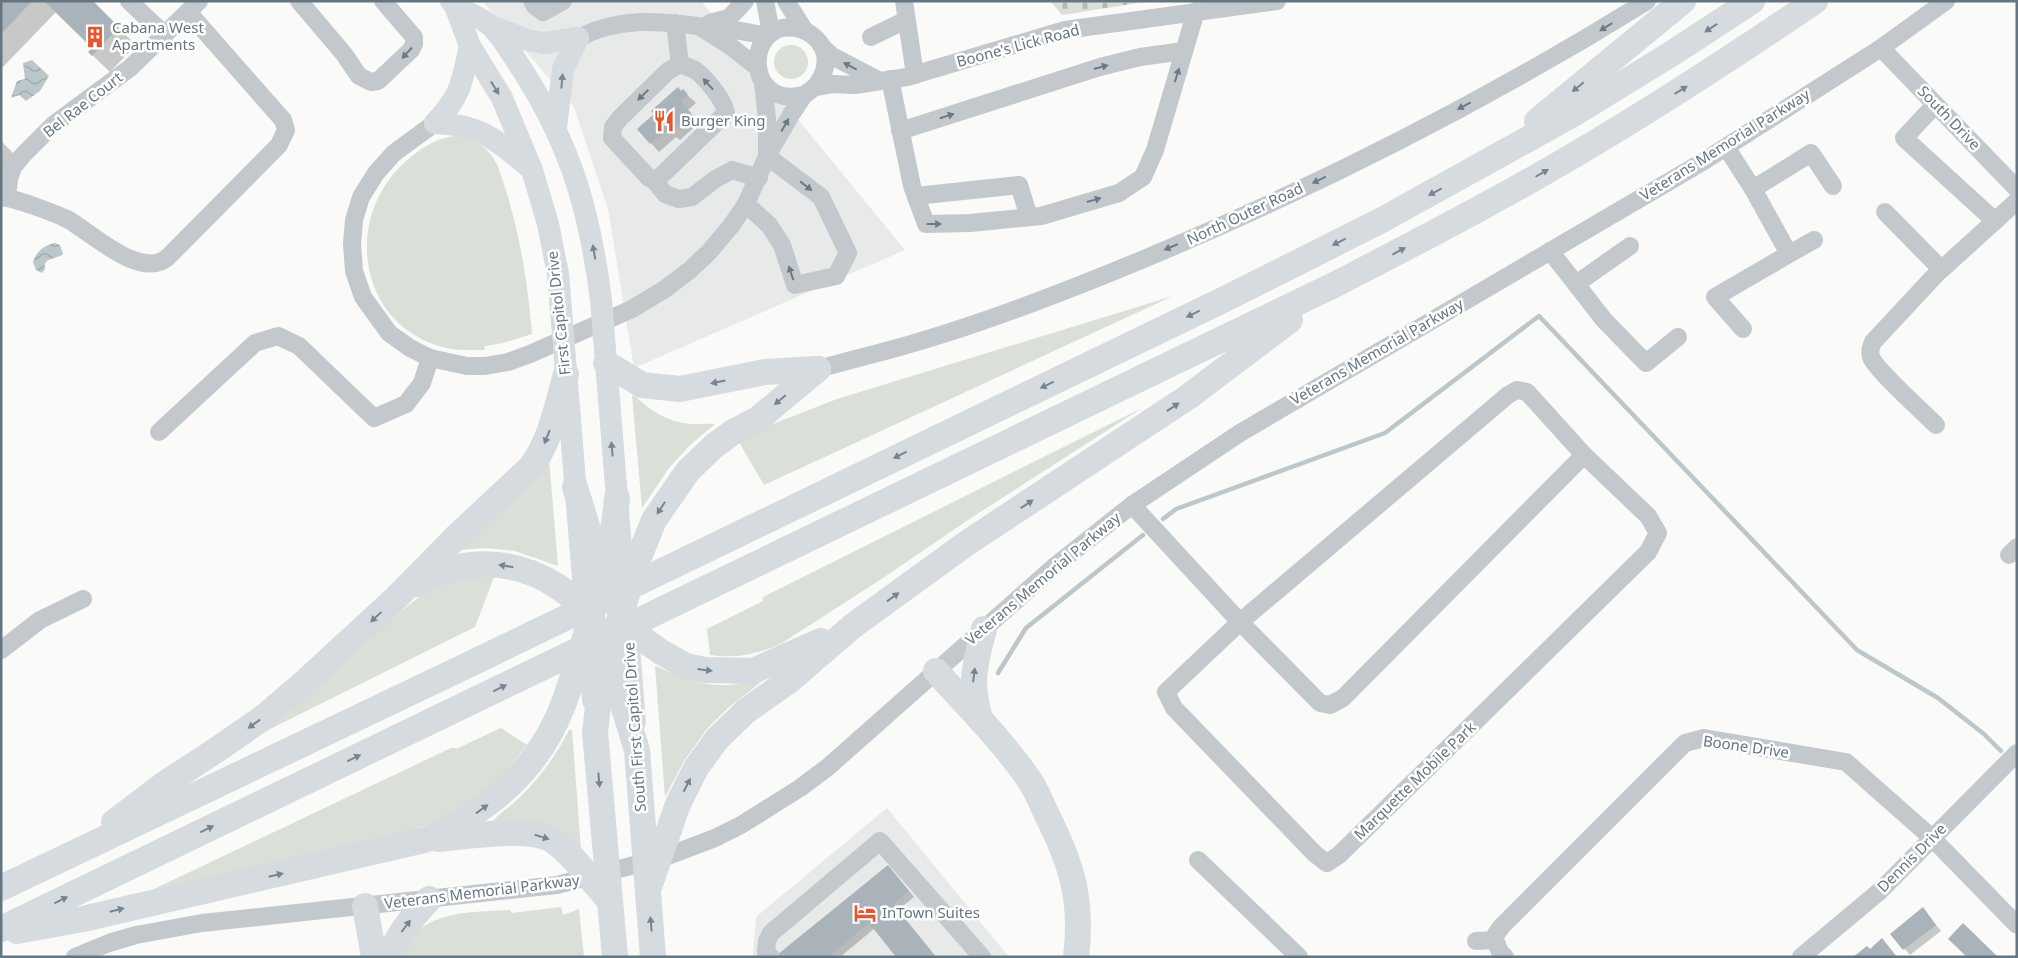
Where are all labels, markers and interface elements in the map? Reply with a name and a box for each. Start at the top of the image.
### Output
place label: Cabana West Apartments [112,17,204,54]
street label: Boone's Lick Road [954,19,1081,71]
one-way arrow [1599,22,1612,31]
one-way arrow [1704,23,1718,33]
building icon: Cabana West Apartments [82,24,108,50]
one-way arrow [401,47,413,59]
one-way arrow [843,61,857,70]
one-way arrow [1094,62,1109,70]
street label: Bel Rae Court [39,67,127,141]
one-way arrow [1174,68,1182,83]
one-way arrow [558,73,566,89]
one-way arrow [702,78,714,90]
one-way arrow [491,81,500,94]
street label: South Drive [1914,81,1985,154]
one-way arrow [1571,82,1584,93]
street label: Veterans Memorial Parkway [1636,83,1813,205]
one-way arrow [1674,85,1687,94]
one-way arrow [637,89,649,101]
one-way arrow [1457,102,1471,110]
restaurant icon: Burger King [651,108,677,134]
place label: Burger King [681,110,766,130]
one-way arrow [939,112,954,120]
one-way arrow [781,118,789,133]
one-way arrow [1535,169,1548,178]
one-way arrow [1312,176,1326,184]
street label: North Outer Road [1183,177,1306,249]
one-way arrow [799,180,812,191]
one-way arrow [1428,188,1443,196]
one-way arrow [1086,196,1101,204]
one-way arrow [926,220,942,228]
one-way arrow [1332,238,1346,246]
one-way arrow [590,244,598,259]
one-way arrow [1164,244,1179,252]
one-way arrow [1392,247,1406,255]
street label: First Capitol Drive [542,250,574,376]
one-way arrow [787,265,794,280]
street label: Veterans Memorial Parkway [1286,293,1467,409]
one-way arrow [1186,310,1200,318]
one-way arrow [709,379,725,387]
one-way arrow [1040,381,1054,389]
one-way arrow [775,394,787,406]
one-way arrow [1166,402,1180,412]
one-way arrow [543,430,551,444]
one-way arrow [608,441,616,457]
one-way arrow [893,451,907,459]
one-way arrow [1020,499,1033,509]
one-way arrow [657,501,666,514]
street label: Veterans Memorial Parkway [961,507,1124,649]
one-way arrow [498,562,514,570]
one-way arrow [886,592,900,602]
one-way arrow [371,611,383,623]
street label: South First Capitol Drive [618,642,650,812]
one-way arrow [698,666,714,674]
one-way arrow [970,667,978,683]
one-way arrow [493,684,507,692]
street label: Marquette Mobile Park [1349,717,1479,844]
one-way arrow [247,719,261,729]
street label: Boone Drive [1702,730,1790,762]
one-way arrow [346,754,361,763]
one-way arrow [595,773,603,789]
one-way arrow [683,778,691,792]
one-way arrow [475,804,489,814]
street label: Dennis Drive [1872,818,1950,896]
one-way arrow [200,824,214,832]
one-way arrow [534,833,549,841]
street label: Veterans Memorial Parkway [383,869,581,913]
one-way arrow [269,871,284,879]
one-way arrow [54,895,68,903]
hotel icon: InTown Suites [852,900,878,926]
place label: InTown Suites [882,902,980,922]
one-way arrow [110,906,125,914]
one-way arrow [646,915,654,931]
one-way arrow [401,919,411,933]

